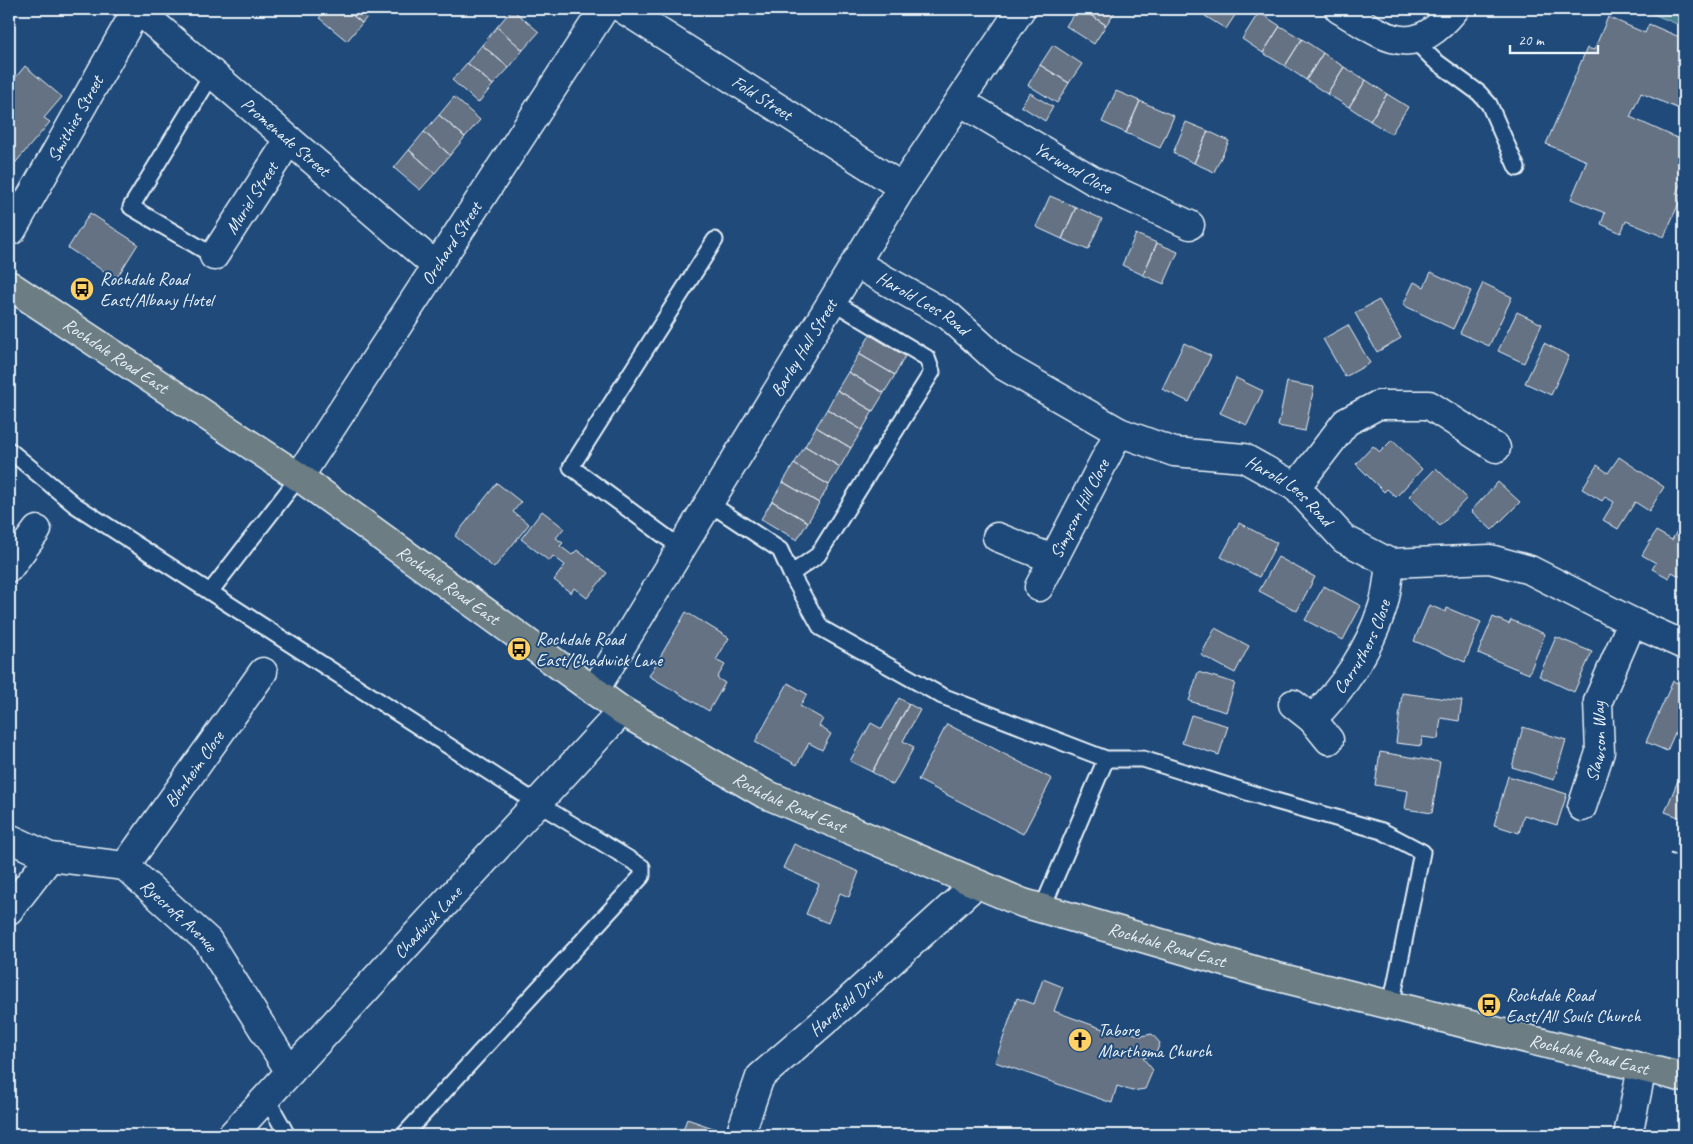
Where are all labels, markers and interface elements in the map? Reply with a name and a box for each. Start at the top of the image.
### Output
scale bar [1510,22,1598,54]
text: 20 m [1518,31,1545,50]
street label: Smithies Street [42,70,109,165]
street label: Fold Street [728,70,798,126]
street label: Promenade Street [237,93,336,182]
street label: Yarwood Close [1030,137,1116,199]
street label: Muriel Street [220,156,284,238]
street label: Orchard Street [416,196,487,289]
street label: Harold Lees Road [873,266,976,342]
place label: Rochdale Road East/Albany Hotel [100,268,216,311]
bus stop icon: Rochdale Road East/Albany Hotel [69,276,95,302]
street label: Barley Hall Street [766,294,843,401]
street label: Rochdale Road East [59,313,174,400]
street label: Harold Lees Road [1242,450,1340,533]
street label: Simpson Hill Close [1045,455,1115,562]
street label: Rochdale Road East [393,541,505,631]
street label: Carruthers Close [1328,596,1395,698]
place label: Rochdale Road East/Chadwick Lane [536,628,663,671]
bus stop icon: Rochdale Road East/Chadwick Lane [506,636,532,662]
street label: Slawson Way [1580,699,1611,784]
street label: Blenheim Close [159,726,229,811]
street label: Rochdale Road East [729,767,851,839]
street label: Ryecroft Avenue [136,874,223,956]
street label: Chadwick Lane [389,881,467,963]
street label: Rochdale Road East [1106,917,1230,973]
street label: Harefield Drive [804,963,888,1041]
place label: Rochdale Road East/All Souls Church [1506,984,1641,1027]
bus stop icon: Rochdale Road East/All Souls Church [1476,992,1502,1018]
place label: Tabore Marthoma Church [1098,1019,1213,1062]
church icon: Tabore Marthoma Church [1067,1027,1093,1053]
street label: Rochdale Road East [1527,1029,1653,1080]

